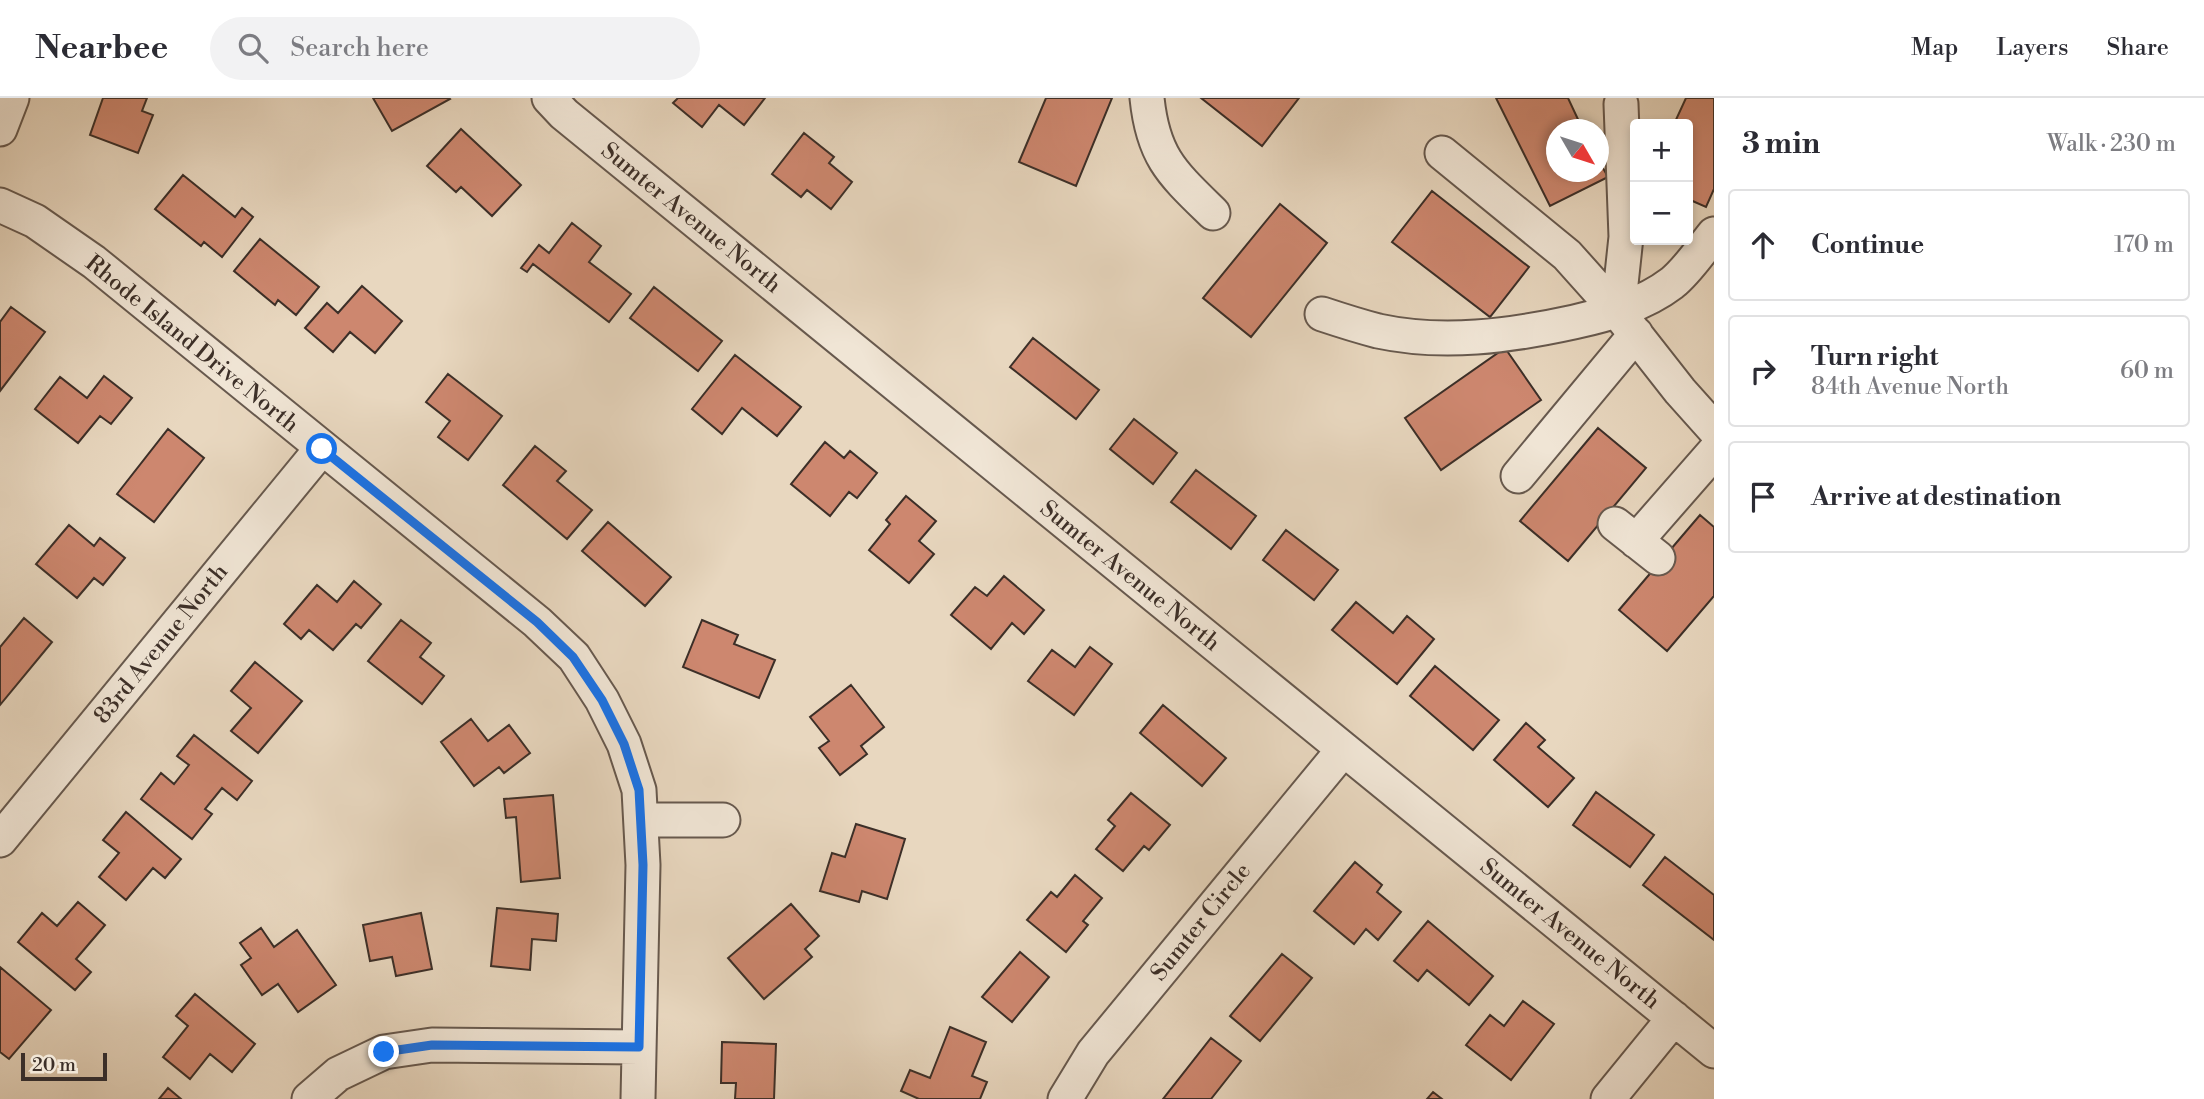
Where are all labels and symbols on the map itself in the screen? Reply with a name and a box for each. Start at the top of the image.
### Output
north arrow [1546,119,1609,182]
street label: Sumter Avenue North [595,137,787,299]
street label: Rhode Island Drive North [80,249,305,439]
route start [306,433,337,464]
street label: Sumter Avenue North [1034,495,1226,657]
street label: 83rd Avenue North [88,558,234,730]
street label: Sumter Avenue North [1474,853,1666,1015]
street label: Sumter Circle [1145,857,1257,987]
route end [368,1036,399,1067]
scale bar [21,1050,107,1082]

